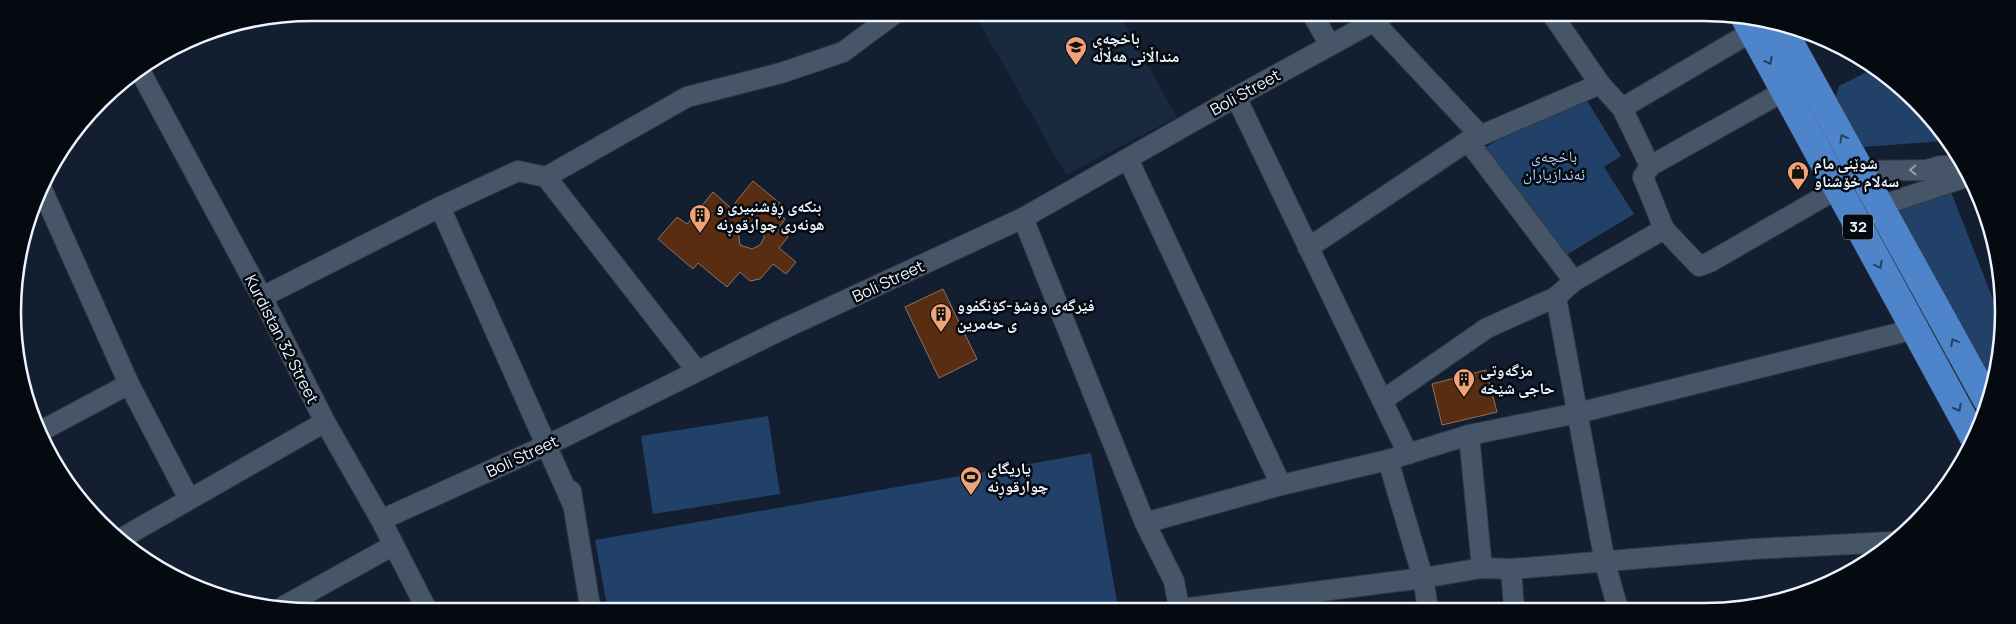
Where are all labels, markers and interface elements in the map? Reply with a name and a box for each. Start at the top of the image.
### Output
place label: باخچەی منداڵانی هەڵاڵە [1092,27,1179,67]
school or university icon: باخچەی منداڵانی هەڵاڵە [1064,35,1088,66]
one-way arrow [1763,55,1773,64]
street label: Boli Street [1206,64,1284,120]
one-way arrow [1839,135,1849,144]
park label: باخچەی ئەندازیاران [1523,145,1585,185]
place label: شوێنی مام سەلام خۆشناو [1814,152,1899,193]
shop icon: شوێنی مام سەلام خۆشناو [1786,160,1810,191]
one-way arrow [1909,165,1916,175]
place label: بنکەی ڕۆشنبیری و هونەری چوارقوڕنە [716,195,825,237]
building icon: بنکەی ڕۆشنبیری و هونەری چوارقوڕنە [688,203,712,234]
road number: 32 [1843,214,1873,240]
street label: Boli Street [848,255,928,307]
one-way arrow [1873,260,1883,269]
street label: Kurdistan 32 Street [240,271,324,407]
place label: فێرگەی وۆشۆ-کۆنگفوو ی حەمرین [957,294,1095,334]
building icon: فێرگەی وۆشۆ-کۆنگفوو ی حەمرین [929,302,953,333]
one-way arrow [1951,339,1961,348]
place label: مزگەوتی حاجی شێخە [1480,359,1555,399]
building icon: مزگەوتی حاجی شێخە [1452,367,1476,398]
one-way arrow [1952,402,1962,411]
street label: Boli Street [482,430,562,482]
place label: یاریگای چوارقوڕنە [987,457,1048,499]
sports icon: یاریگای چوارقوڕنە [959,465,983,496]

